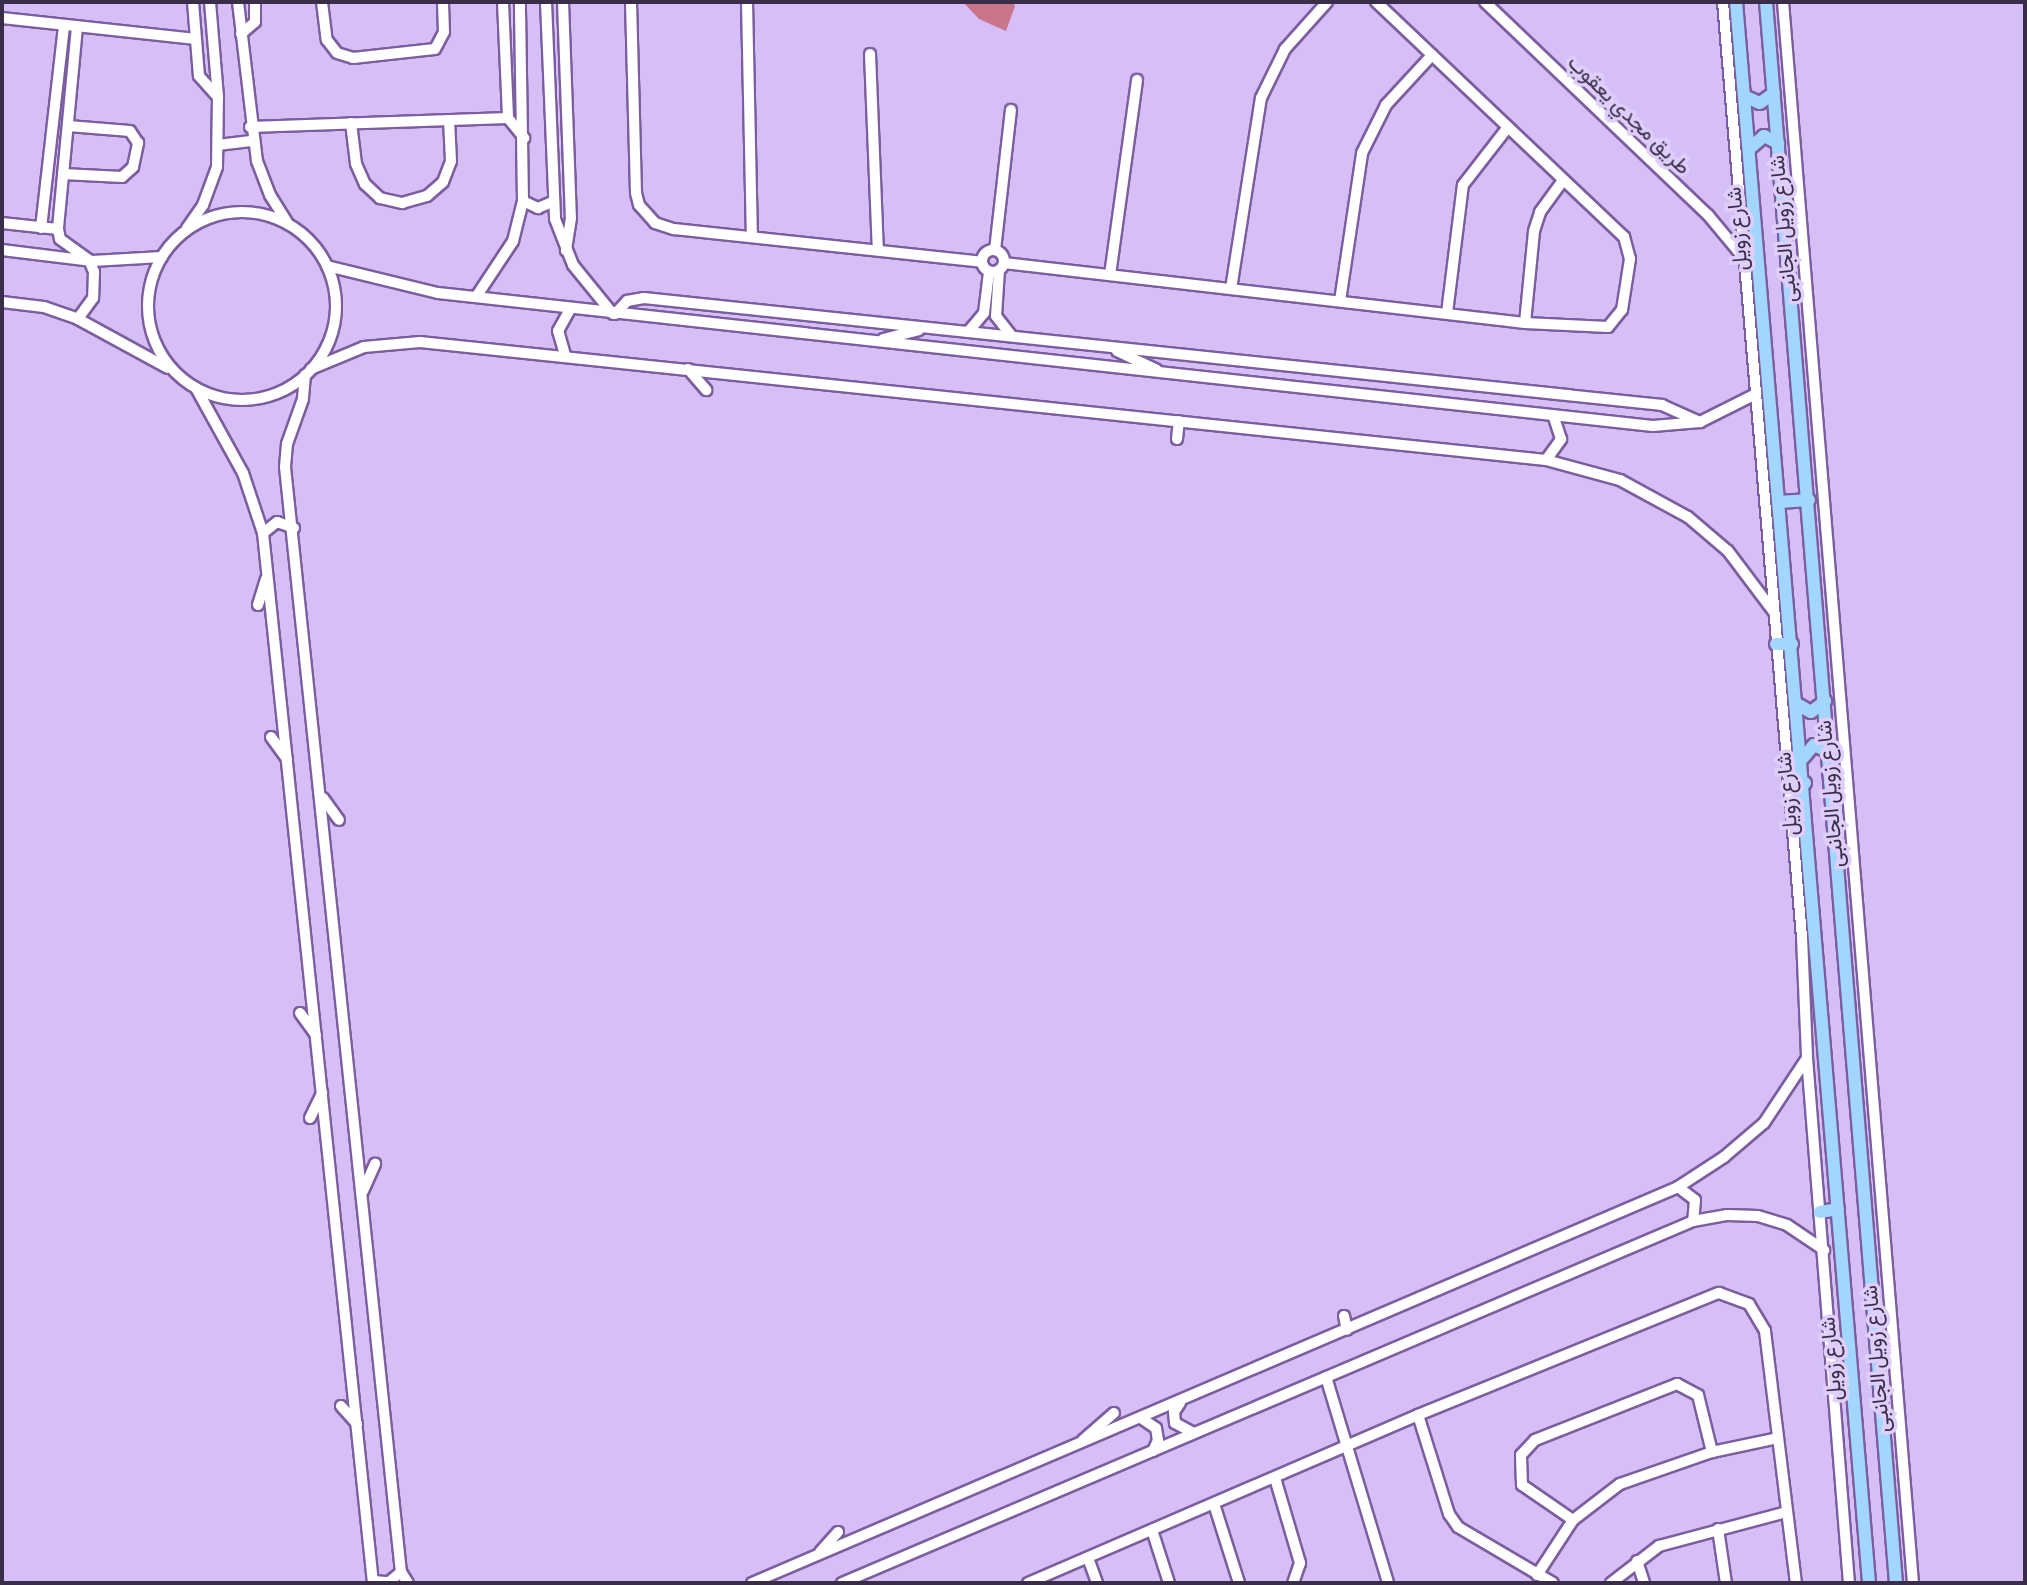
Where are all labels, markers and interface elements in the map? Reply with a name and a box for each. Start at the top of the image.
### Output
street label: طريق مجدي يعقوب [1563,49,1697,179]
street label: شارع زويل الجانبى [1763,154,1801,304]
street label: شارع زويل [1720,186,1752,272]
street label: شارع زويل الجانبى [1810,719,1848,869]
street label: شارع زويل [1770,751,1802,837]
street label: شارع زويل الجانبى [1856,1284,1894,1434]
street label: شارع زويل [1814,1316,1846,1402]

